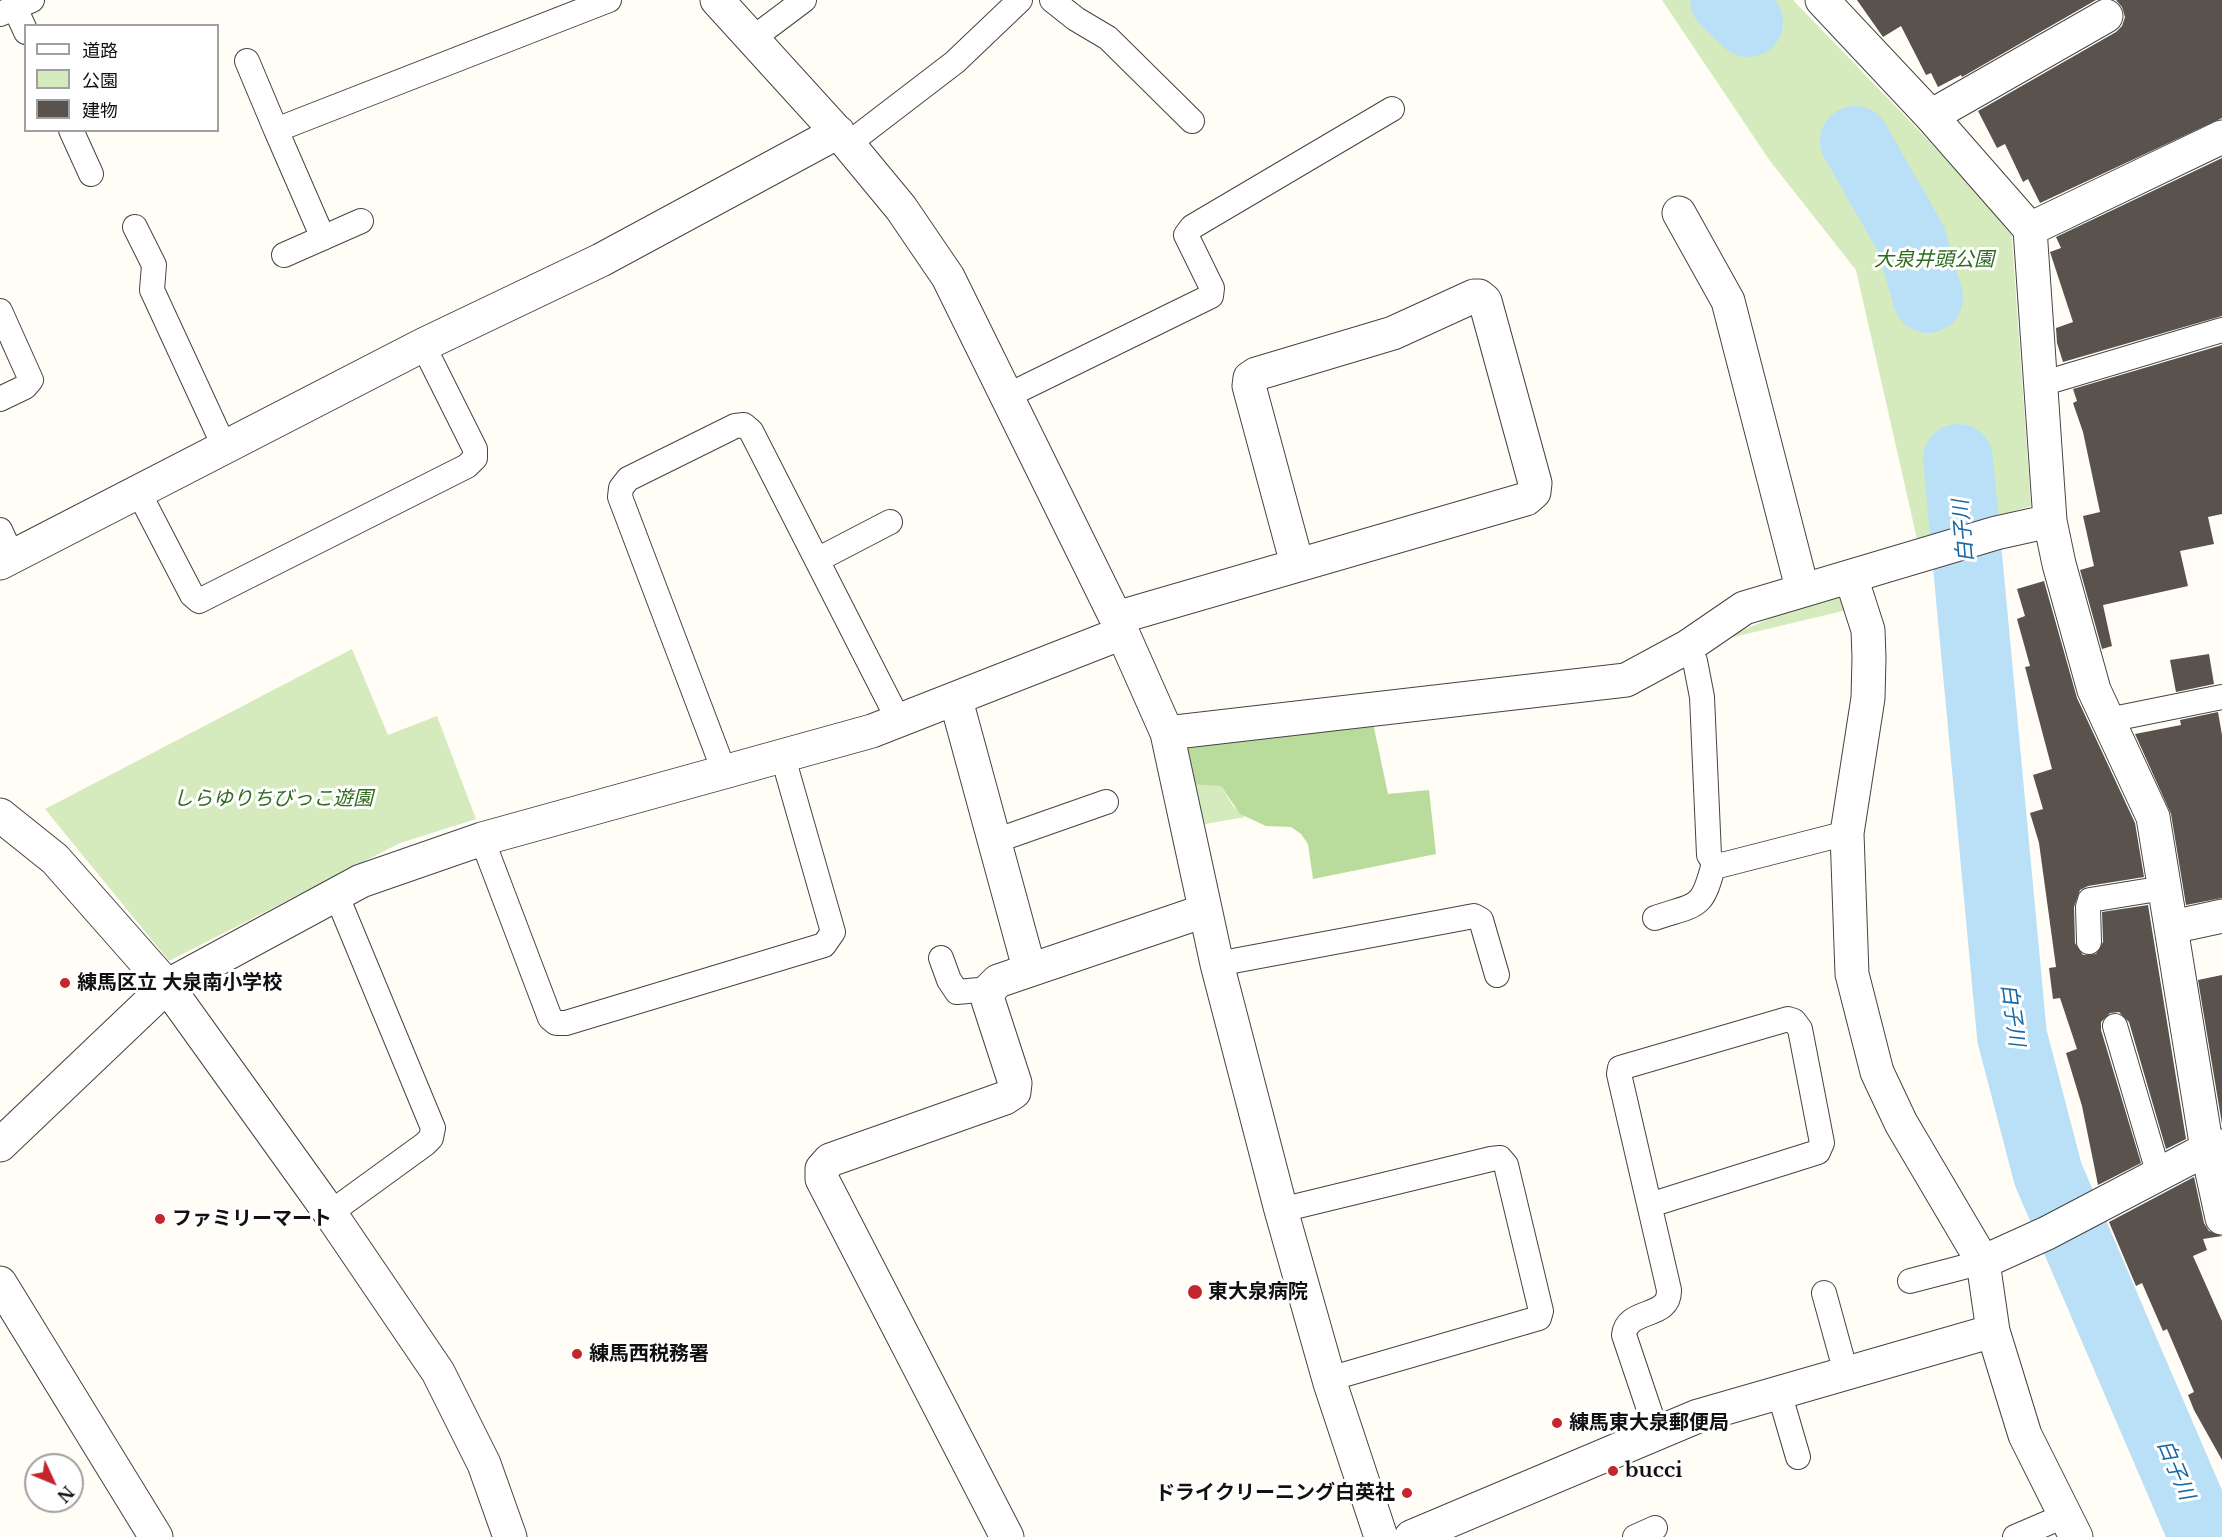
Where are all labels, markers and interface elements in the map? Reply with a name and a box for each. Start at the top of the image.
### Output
legend [24,24,219,132]
text: 道路 [82,40,118,62]
text: 公園 [82,70,118,92]
text: 建物 [82,100,118,122]
park label: 大泉井頭公園 [1874,248,1994,272]
water label: 白子川 [1949,499,1979,563]
park label: しらゆりちびっこ遊園 [173,787,373,811]
place label: 練馬区立 大泉南小学校 [77,971,282,995]
marker: 練馬区立 大泉南小学校 [58,976,72,990]
water label: 白子川 [1995,982,2029,1048]
place label: ファミリーマート [172,1207,332,1231]
marker: ファミリーマート [153,1212,167,1226]
place label: 東大泉病院 [1208,1280,1308,1304]
marker: 東大泉病院 [1186,1283,1204,1301]
place label: 練馬西税務署 [589,1342,709,1366]
marker: 練馬西税務署 [570,1347,584,1361]
place label: 練馬東大泉郵便局 [1569,1411,1729,1435]
marker: 練馬東大泉郵便局 [1550,1416,1564,1430]
water label: 白子川 [2151,1436,2199,1504]
north arrow [24,1453,84,1513]
place label: bucci [1625,1459,1682,1483]
marker: bucci [1606,1464,1620,1478]
place label: ドライクリーニング白英社 [1155,1481,1395,1505]
text: N [53,1482,78,1506]
marker: ドライクリーニング白英社 [1400,1486,1414,1500]

